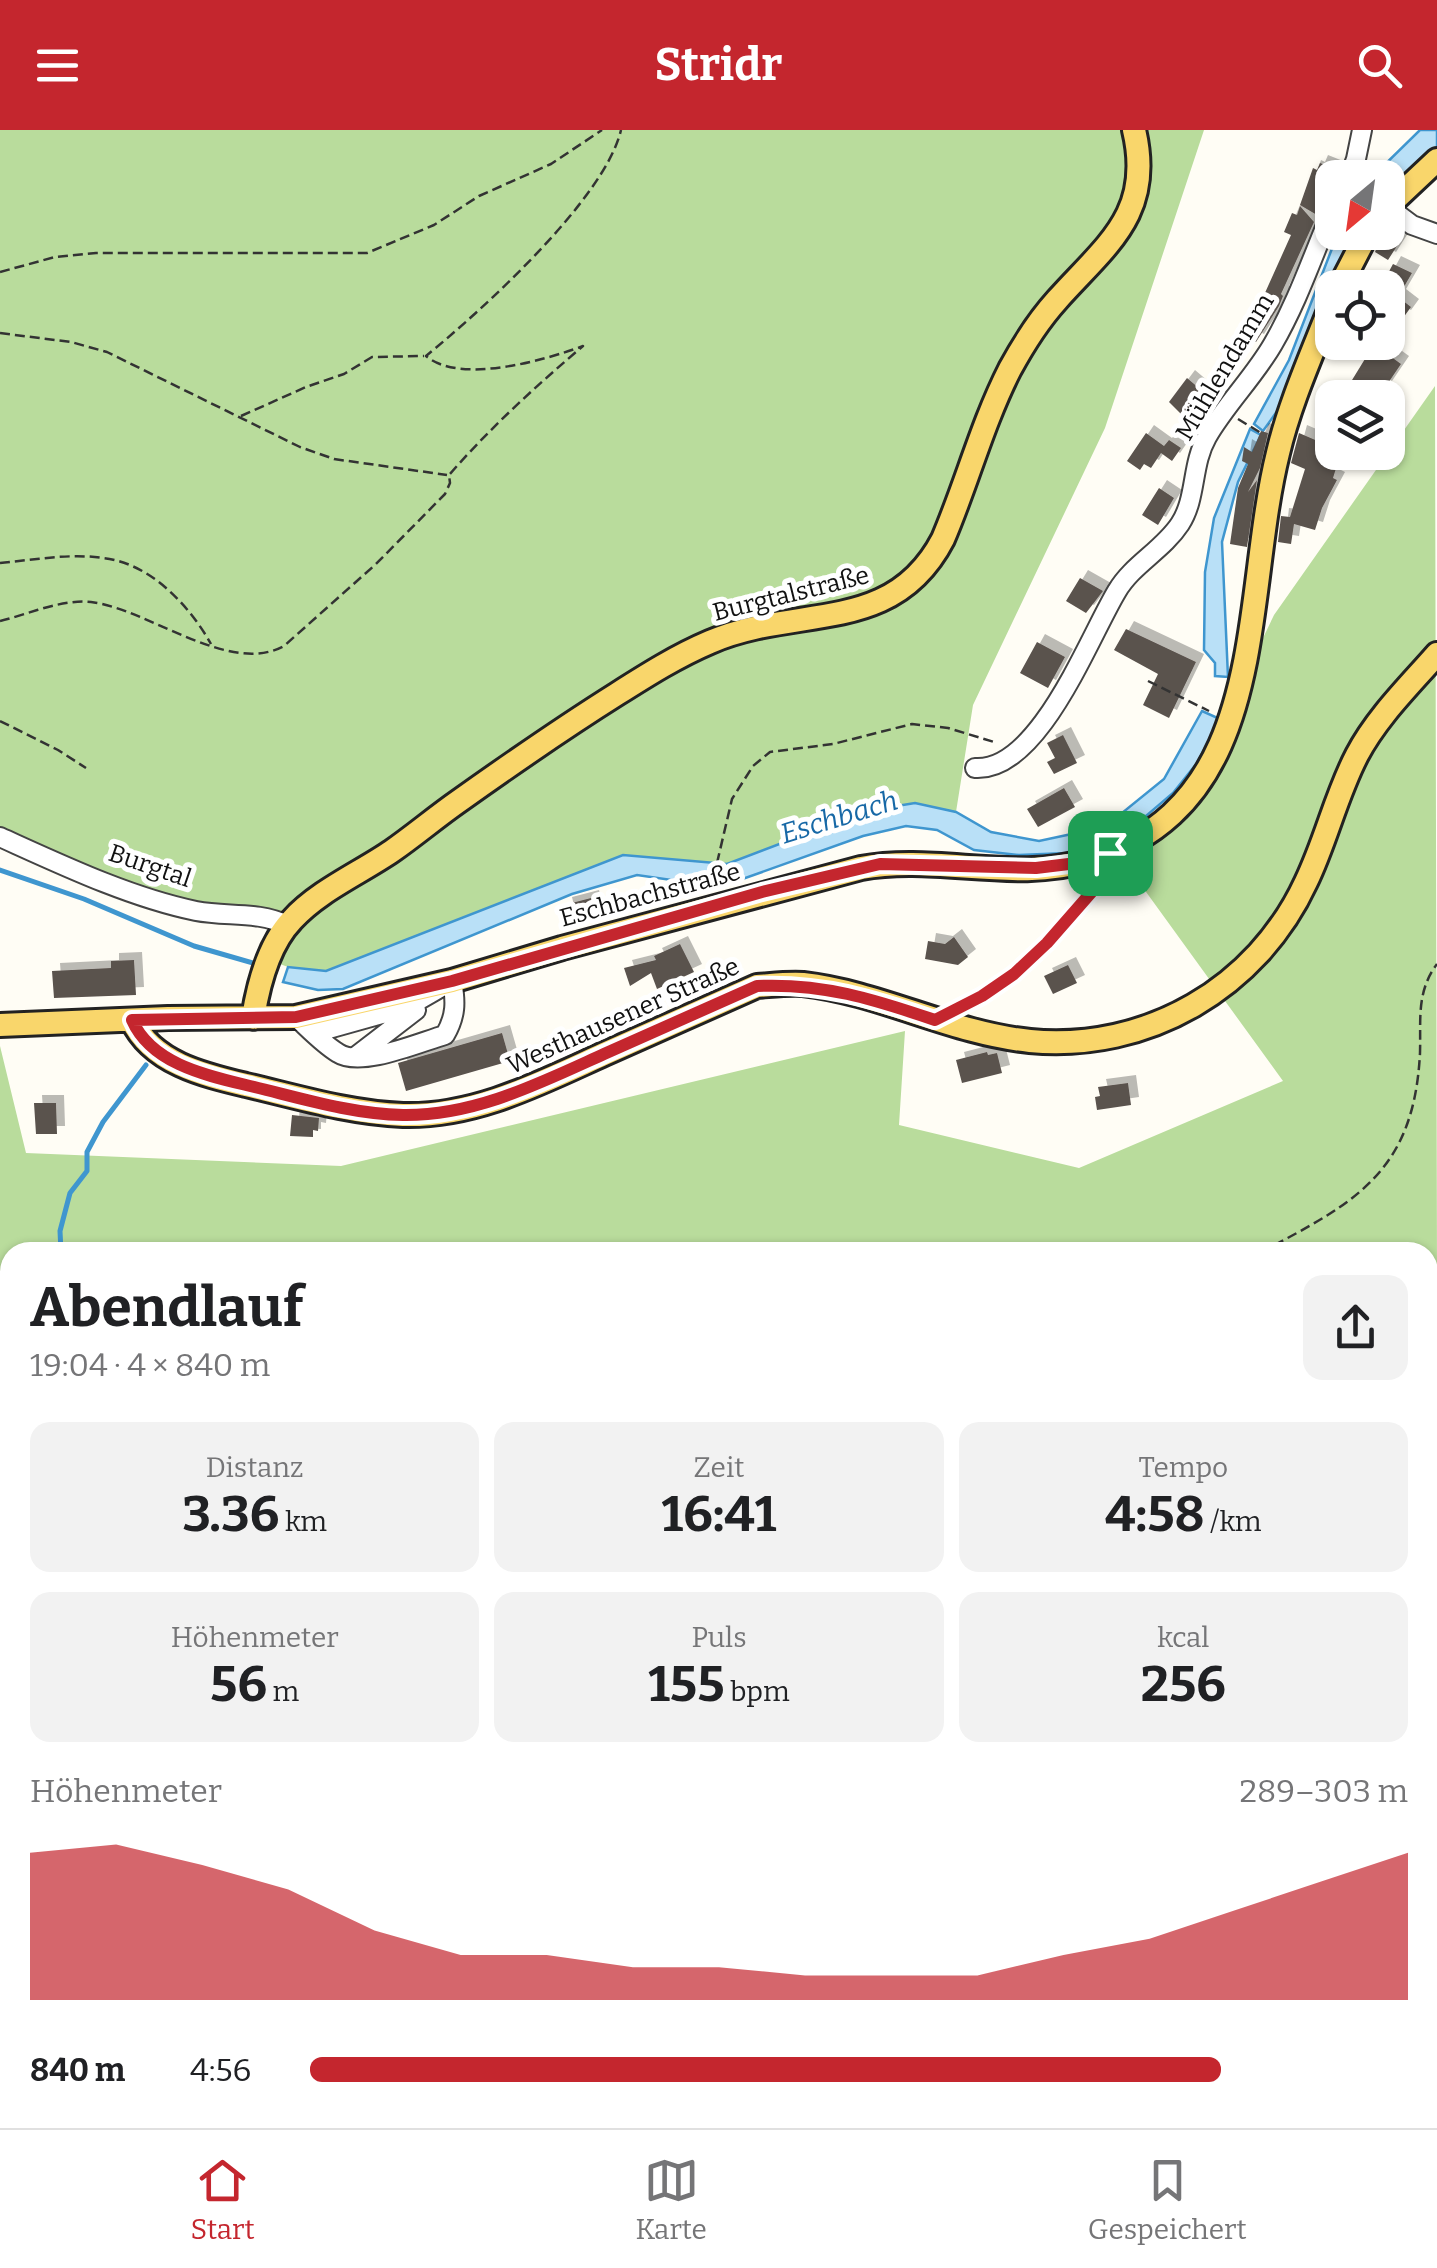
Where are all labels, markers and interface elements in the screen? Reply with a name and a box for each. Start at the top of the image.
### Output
icon: menu [30,38,85,93]
text: Stridr [654,38,783,92]
icon: search [1352,38,1407,93]
north arrow [1315,160,1405,250]
map controls [1315,160,1405,470]
button: locate [1315,270,1405,360]
street label: Mühlendamm [1169,288,1281,446]
button: layers [1315,380,1405,470]
street label: Burgtalstraße [710,560,872,628]
water label: Eschbach [776,784,902,850]
pin [1068,811,1153,896]
icon: arrive [1083,826,1138,881]
street label: Burgtal [105,838,195,894]
street label: Eschbachstraße [556,856,744,934]
street label: Westhausener Straße [502,951,744,1081]
text: Abendlauf [30,1275,303,1341]
button: share [1303,1275,1408,1380]
text: 19:04 · 4 × 840 m [30,1346,270,1384]
text: Distanz [206,1451,304,1484]
text: Zeit [694,1451,744,1484]
text: Tempo [1138,1451,1228,1484]
text: 3.36 [182,1484,279,1544]
text: 16:41 [662,1484,776,1544]
text: 4:58 [1105,1484,1205,1544]
text: km [279,1505,327,1538]
text: /km [1205,1505,1262,1538]
text: Höhenmeter [171,1621,339,1654]
text: Puls [691,1621,747,1654]
text: kcal [1157,1621,1209,1654]
text: 56 [210,1654,267,1714]
text: 155 [648,1654,725,1714]
text: 256 [1141,1654,1226,1714]
text: m [267,1675,299,1708]
text: bpm [725,1675,790,1708]
text: Höhenmeter [30,1772,222,1810]
text: 289–303 m [1240,1772,1408,1810]
text: 840 m [30,2051,125,2089]
text: 4:56 [190,2051,251,2089]
tab: Start [190,2153,255,2246]
tab: Karte [635,2153,707,2246]
tab: Gespeichert [1088,2153,1247,2246]

